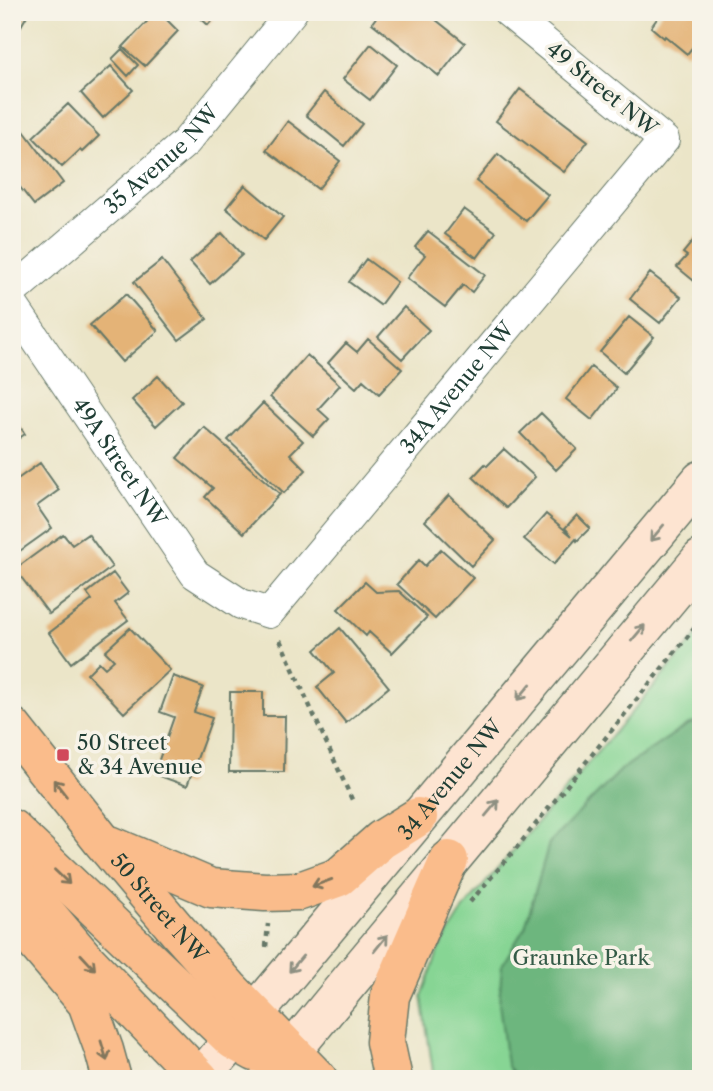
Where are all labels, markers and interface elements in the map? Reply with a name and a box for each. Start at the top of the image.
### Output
street label: 49 Street NW [542,36,664,142]
street label: 35 Avenue NW [99,99,224,219]
street label: 34A Avenue NW [395,316,520,458]
street label: 49A Street NW [67,393,172,532]
one-way arrow [649,523,665,541]
one-way arrow [631,625,646,643]
one-way arrow [516,682,532,700]
street label: 34 Avenue NW [392,714,508,845]
place label: 50 Street & 34 Avenue [77,730,203,779]
marker: 50 Street & 34 Avenue [55,747,71,763]
one-way arrow [52,779,67,797]
one-way arrow [484,799,500,817]
street label: 50 Street NW [106,848,214,968]
one-way arrow [53,868,70,885]
one-way arrow [311,878,333,890]
one-way arrow [373,935,389,953]
park label: Graunke Park [512,945,650,970]
one-way arrow [80,953,96,971]
one-way arrow [288,954,304,972]
one-way arrow [99,1039,111,1061]

